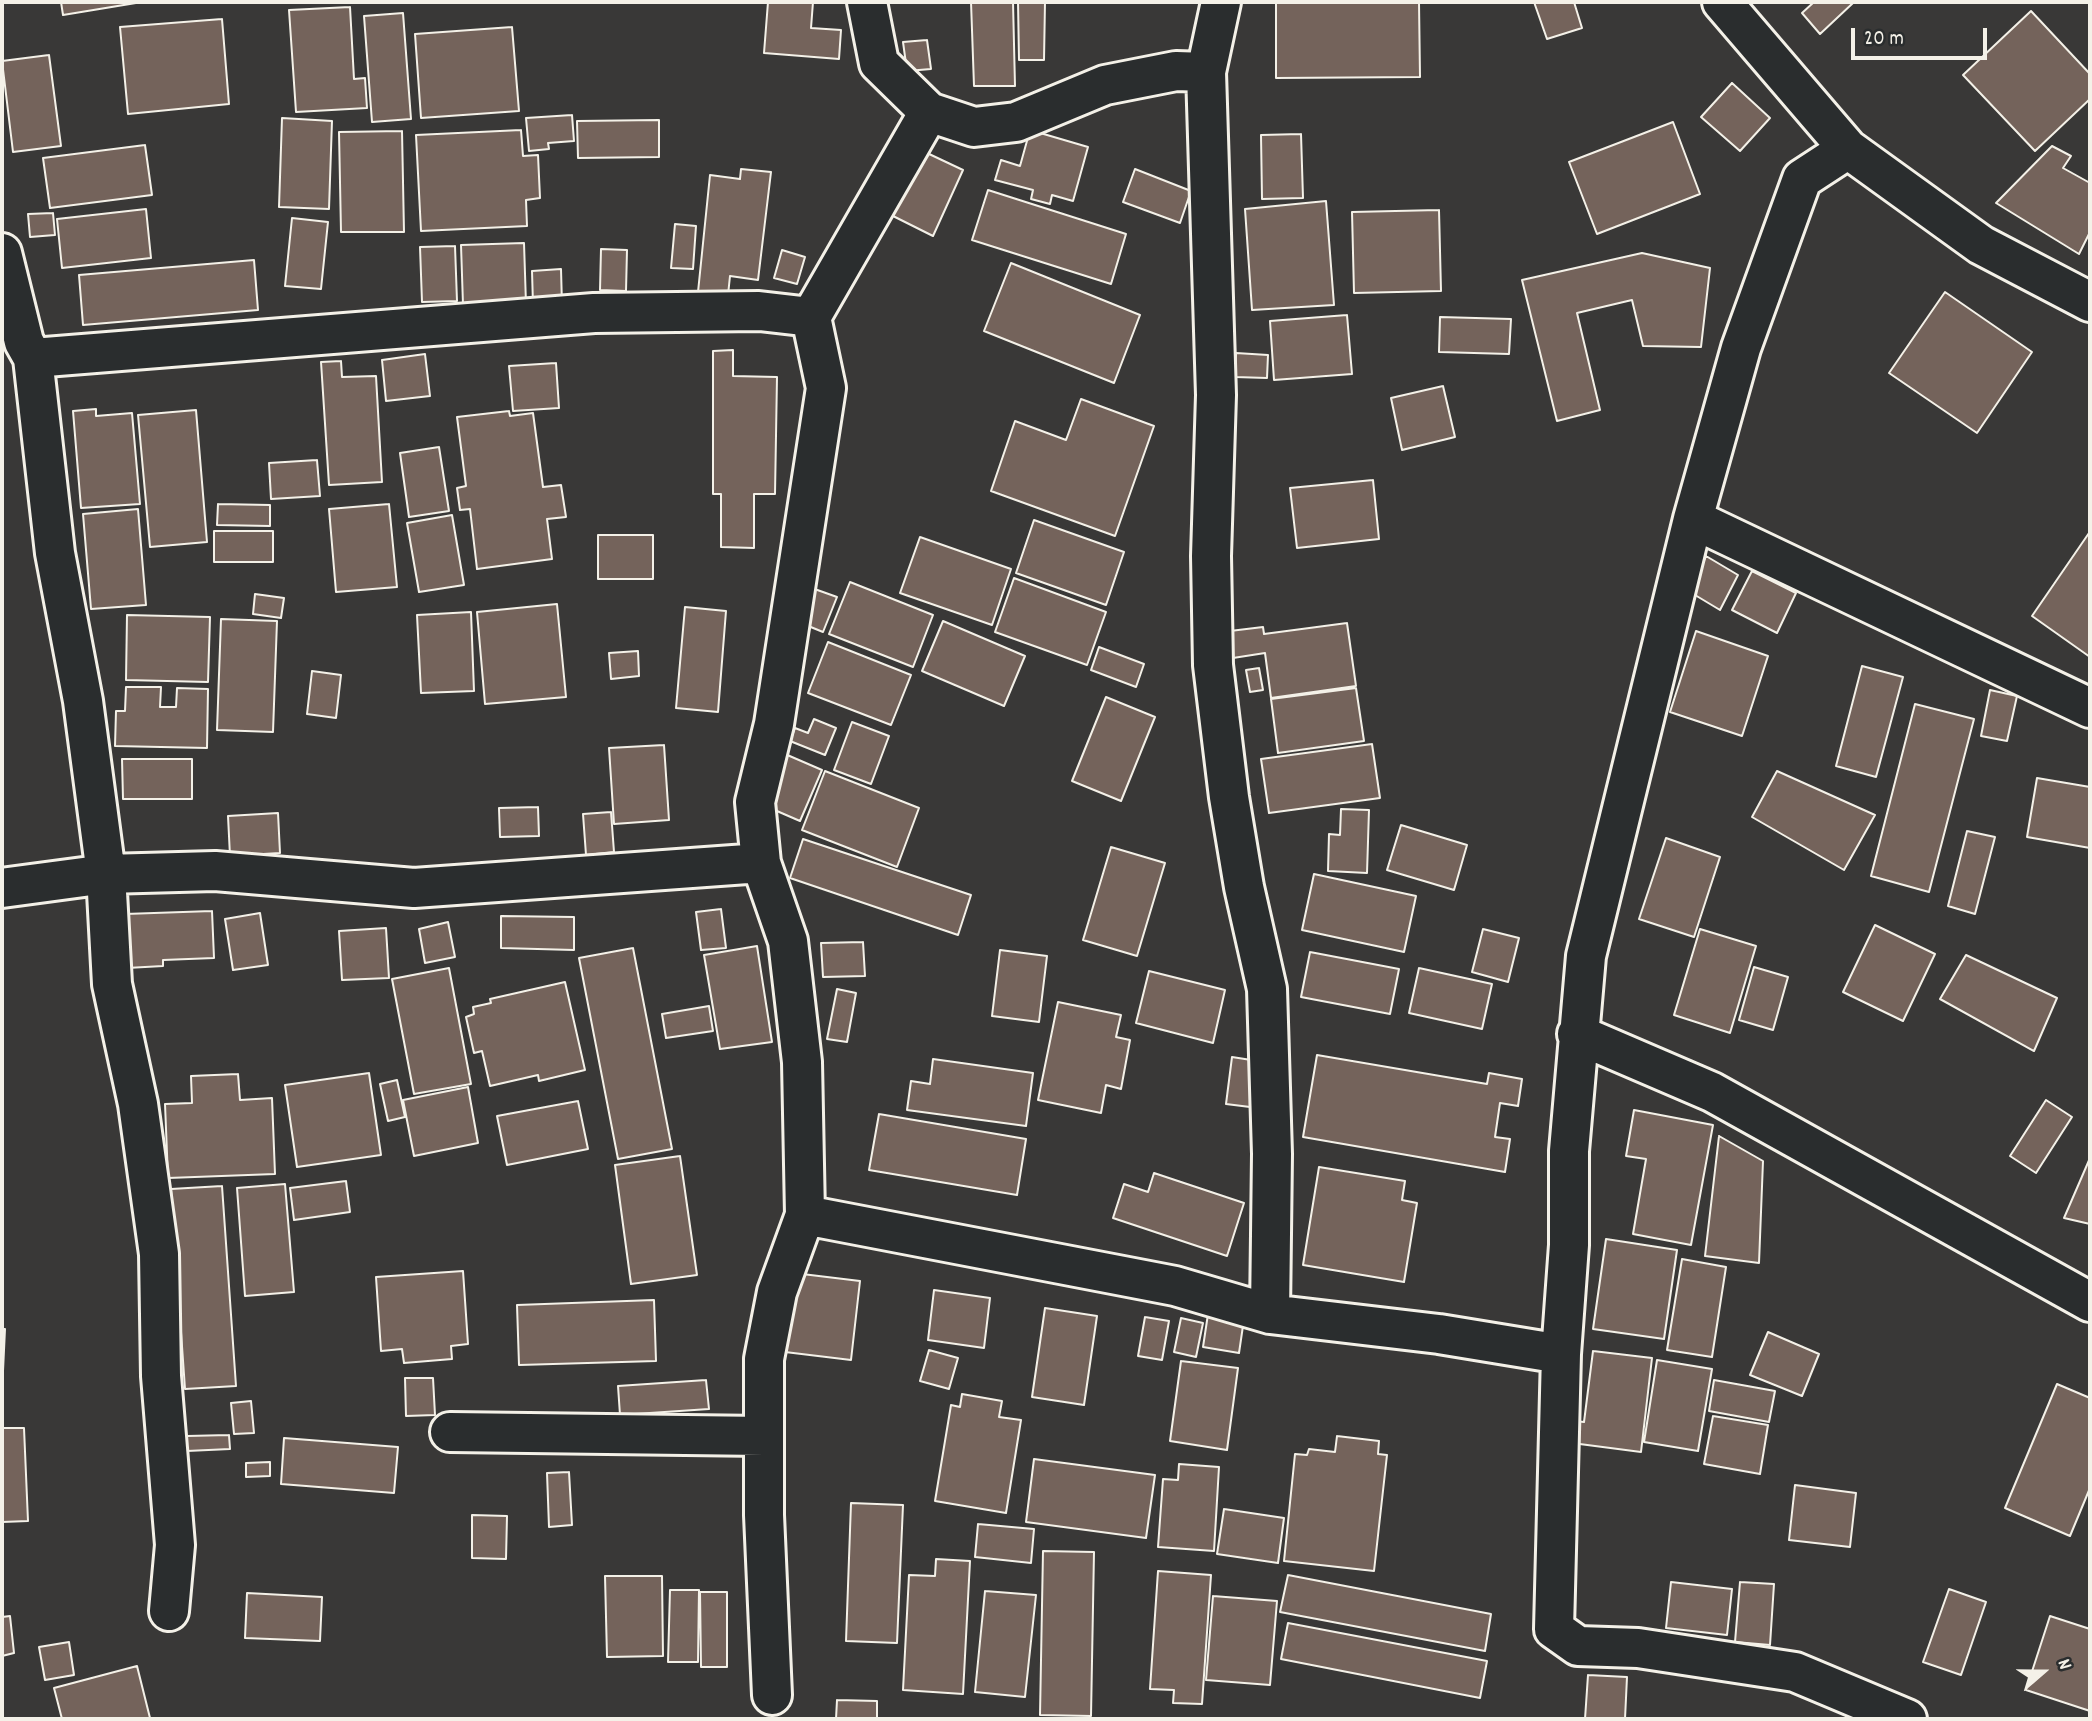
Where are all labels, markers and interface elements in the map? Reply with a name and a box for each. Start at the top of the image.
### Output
scale bar [1854,14,1990,58]
text: 20 m [1864,25,1904,55]
north arrow [2008,1637,2078,1707]
text: N [2049,1656,2077,1674]

